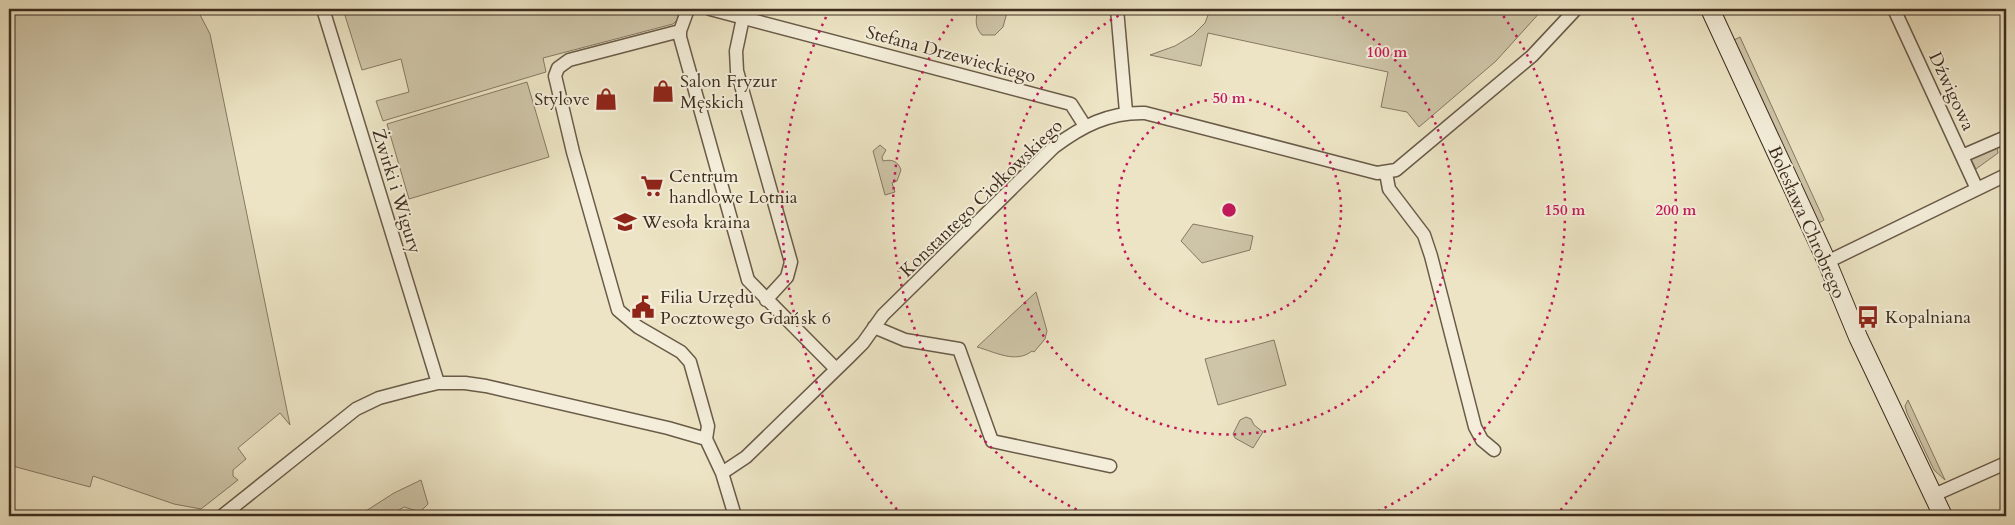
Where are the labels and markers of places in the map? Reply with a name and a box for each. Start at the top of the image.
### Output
place label: Salon Fryzur Męskich [680,69,777,115]
shop icon: Salon Fryzur Męskich [650,78,676,104]
shop icon: Stylove [593,86,619,112]
place label: Stylove [534,87,590,112]
place label: Centrum handlowe Lotnia [669,164,798,210]
supermarket icon: Centrum handlowe Lotnia [639,173,665,199]
centre of rings [1220,201,1238,219]
school or university icon: Wesoła kraina [612,209,638,235]
place label: Wesoła kraina [641,210,751,235]
place label: Filia Urzędu Pocztowego Gdańsk 6 [660,285,831,331]
public building icon: Filia Urzędu Pocztowego Gdańsk 6 [630,294,656,320]
bus stop icon: Kopalniana [1855,304,1881,330]
place label: Kopalniana [1885,305,1971,330]

